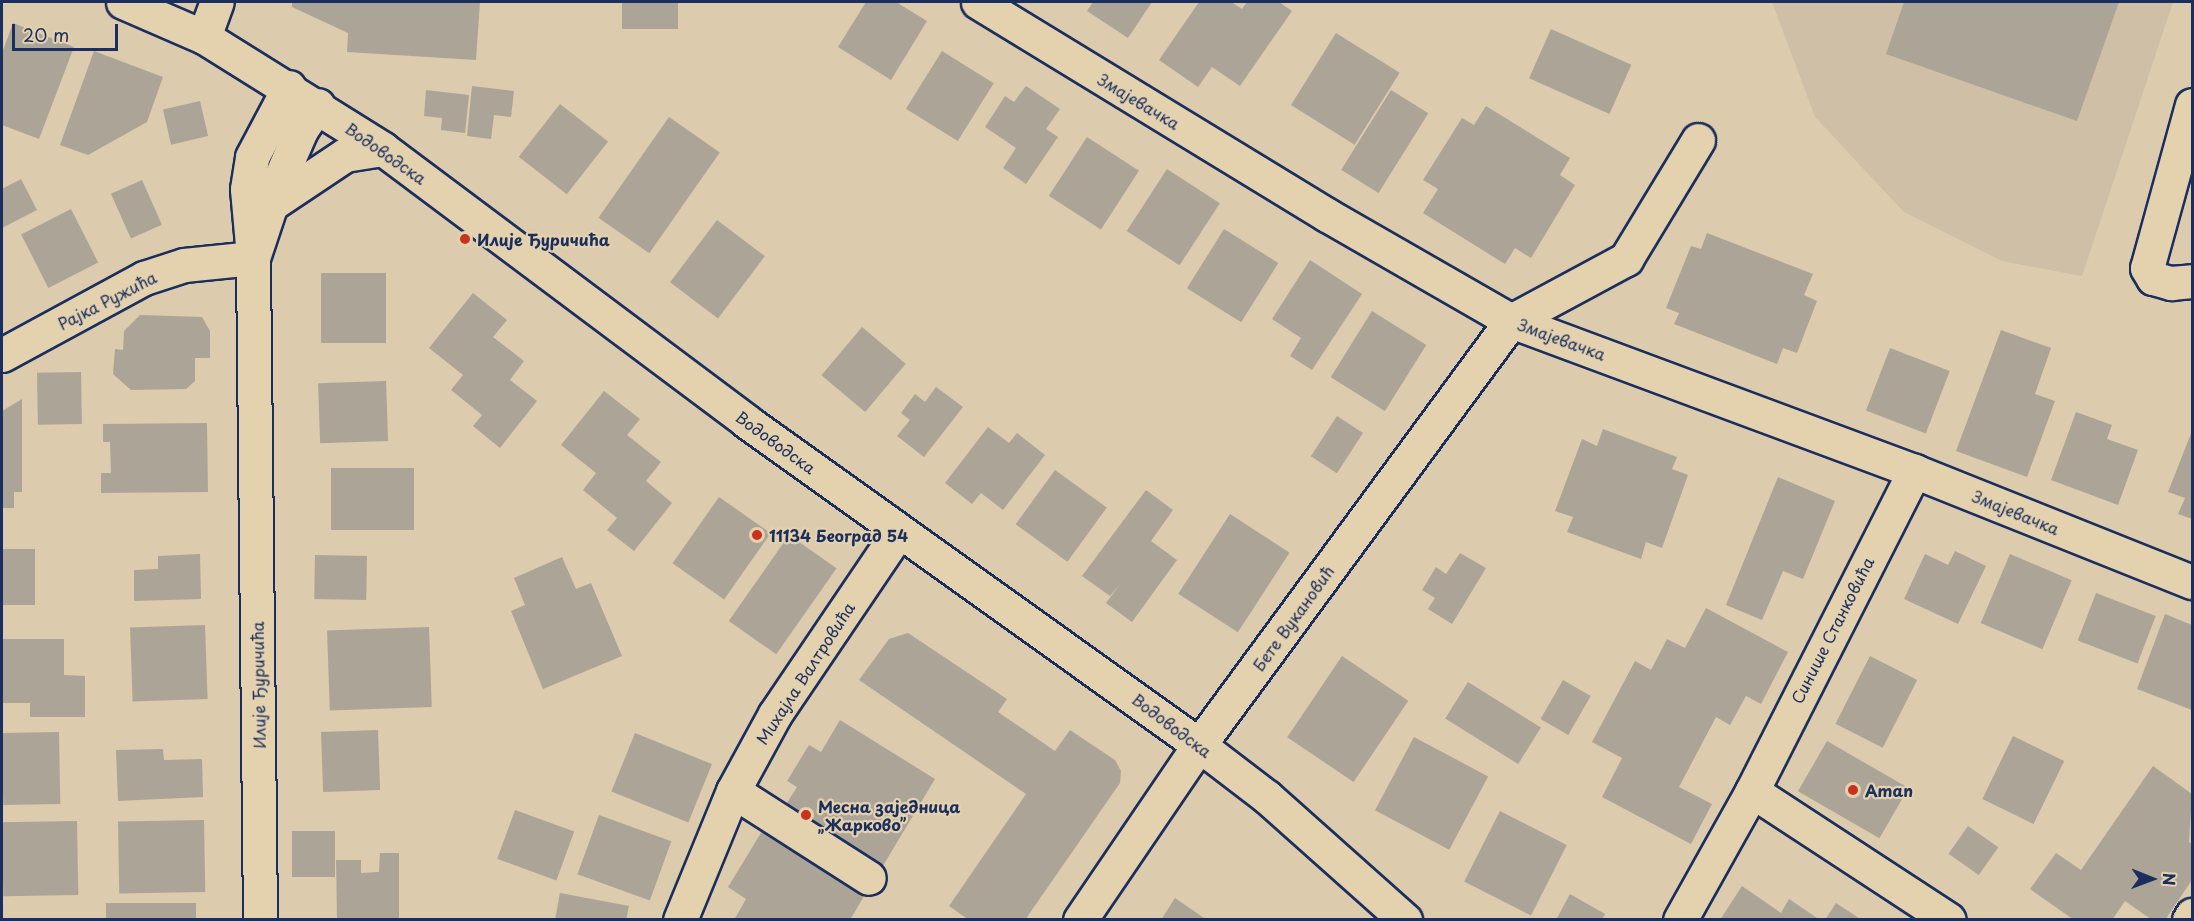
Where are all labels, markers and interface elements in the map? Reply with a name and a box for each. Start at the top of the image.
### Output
scale bar [15,12,122,50]
text: 20 m [23,21,69,48]
street label: Змајевачка [1095,69,1183,133]
street label: Водоводска [342,118,430,188]
place label: Илије Ђуричића [477,229,610,249]
marker: Илије Ђуричића [458,232,472,246]
street label: Рајка Ружића [54,267,160,333]
street label: Змајевачка [1516,314,1608,364]
street label: Водоводска [732,407,820,477]
street label: Змајевачка [1970,486,2062,538]
place label: 11134 Београд 54 [769,525,909,545]
marker: 11134 Београд 54 [750,528,764,542]
street label: Синише Станковића [1787,553,1877,707]
street label: Бете Вукановић [1248,562,1338,674]
street label: Михајла Валтровића [752,598,858,748]
street label: Илије Ђуричића [247,621,269,749]
street label: Водоводска [1129,689,1215,761]
place label: Aman [1865,780,1913,800]
marker: Aman [1846,783,1860,797]
place label: Месна заједница „Жарково” [818,796,961,834]
marker: Месна заједница „Жарково” [799,808,813,822]
north arrow [2122,849,2182,909]
text: N [2158,873,2182,886]

